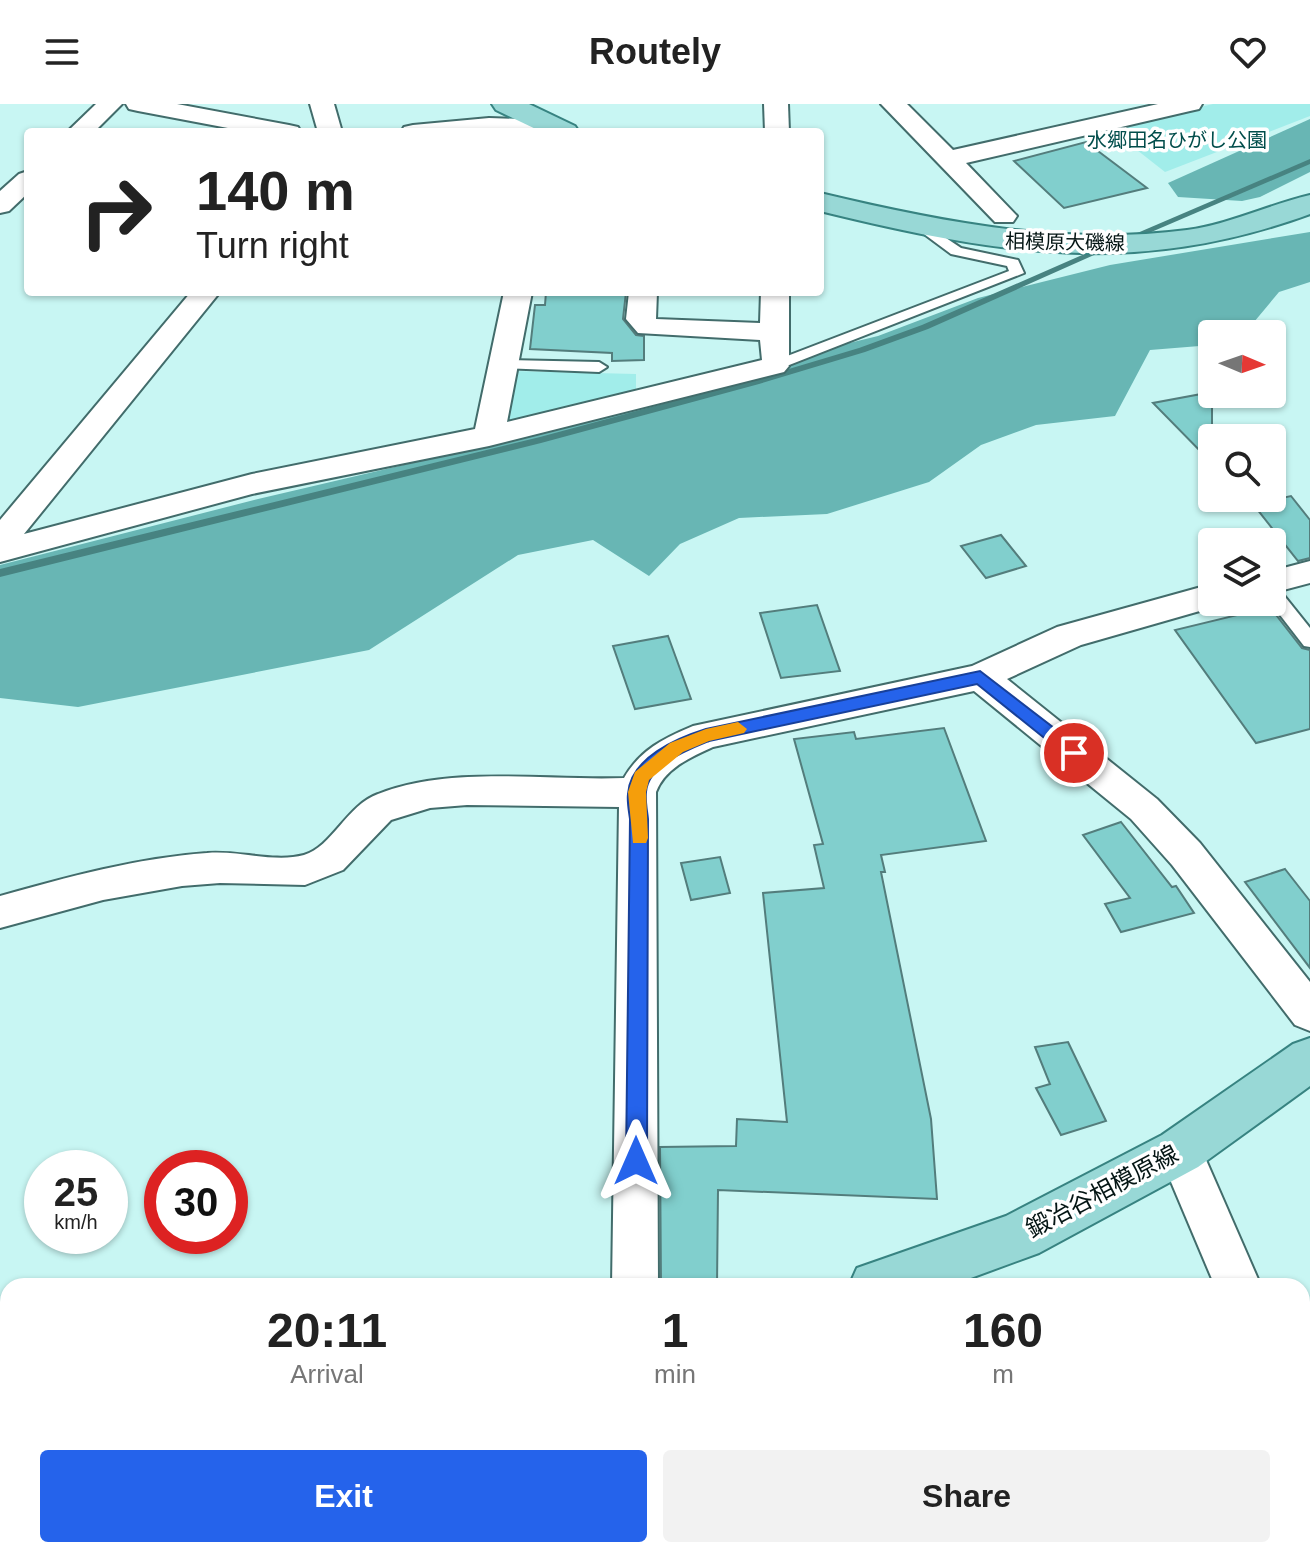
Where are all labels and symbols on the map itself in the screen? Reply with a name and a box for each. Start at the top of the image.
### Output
park label: 水郷田名ひがし公園 [1087,129,1267,151]
street label: 相模原大磯線 [1005,230,1125,254]
north arrow [1198,320,1286,408]
pin [1040,719,1108,787]
position arrow [594,1119,678,1203]
street label: 鍛冶谷相模原線 [1021,1140,1183,1242]
speed limit sign: 30 [144,1150,248,1254]

